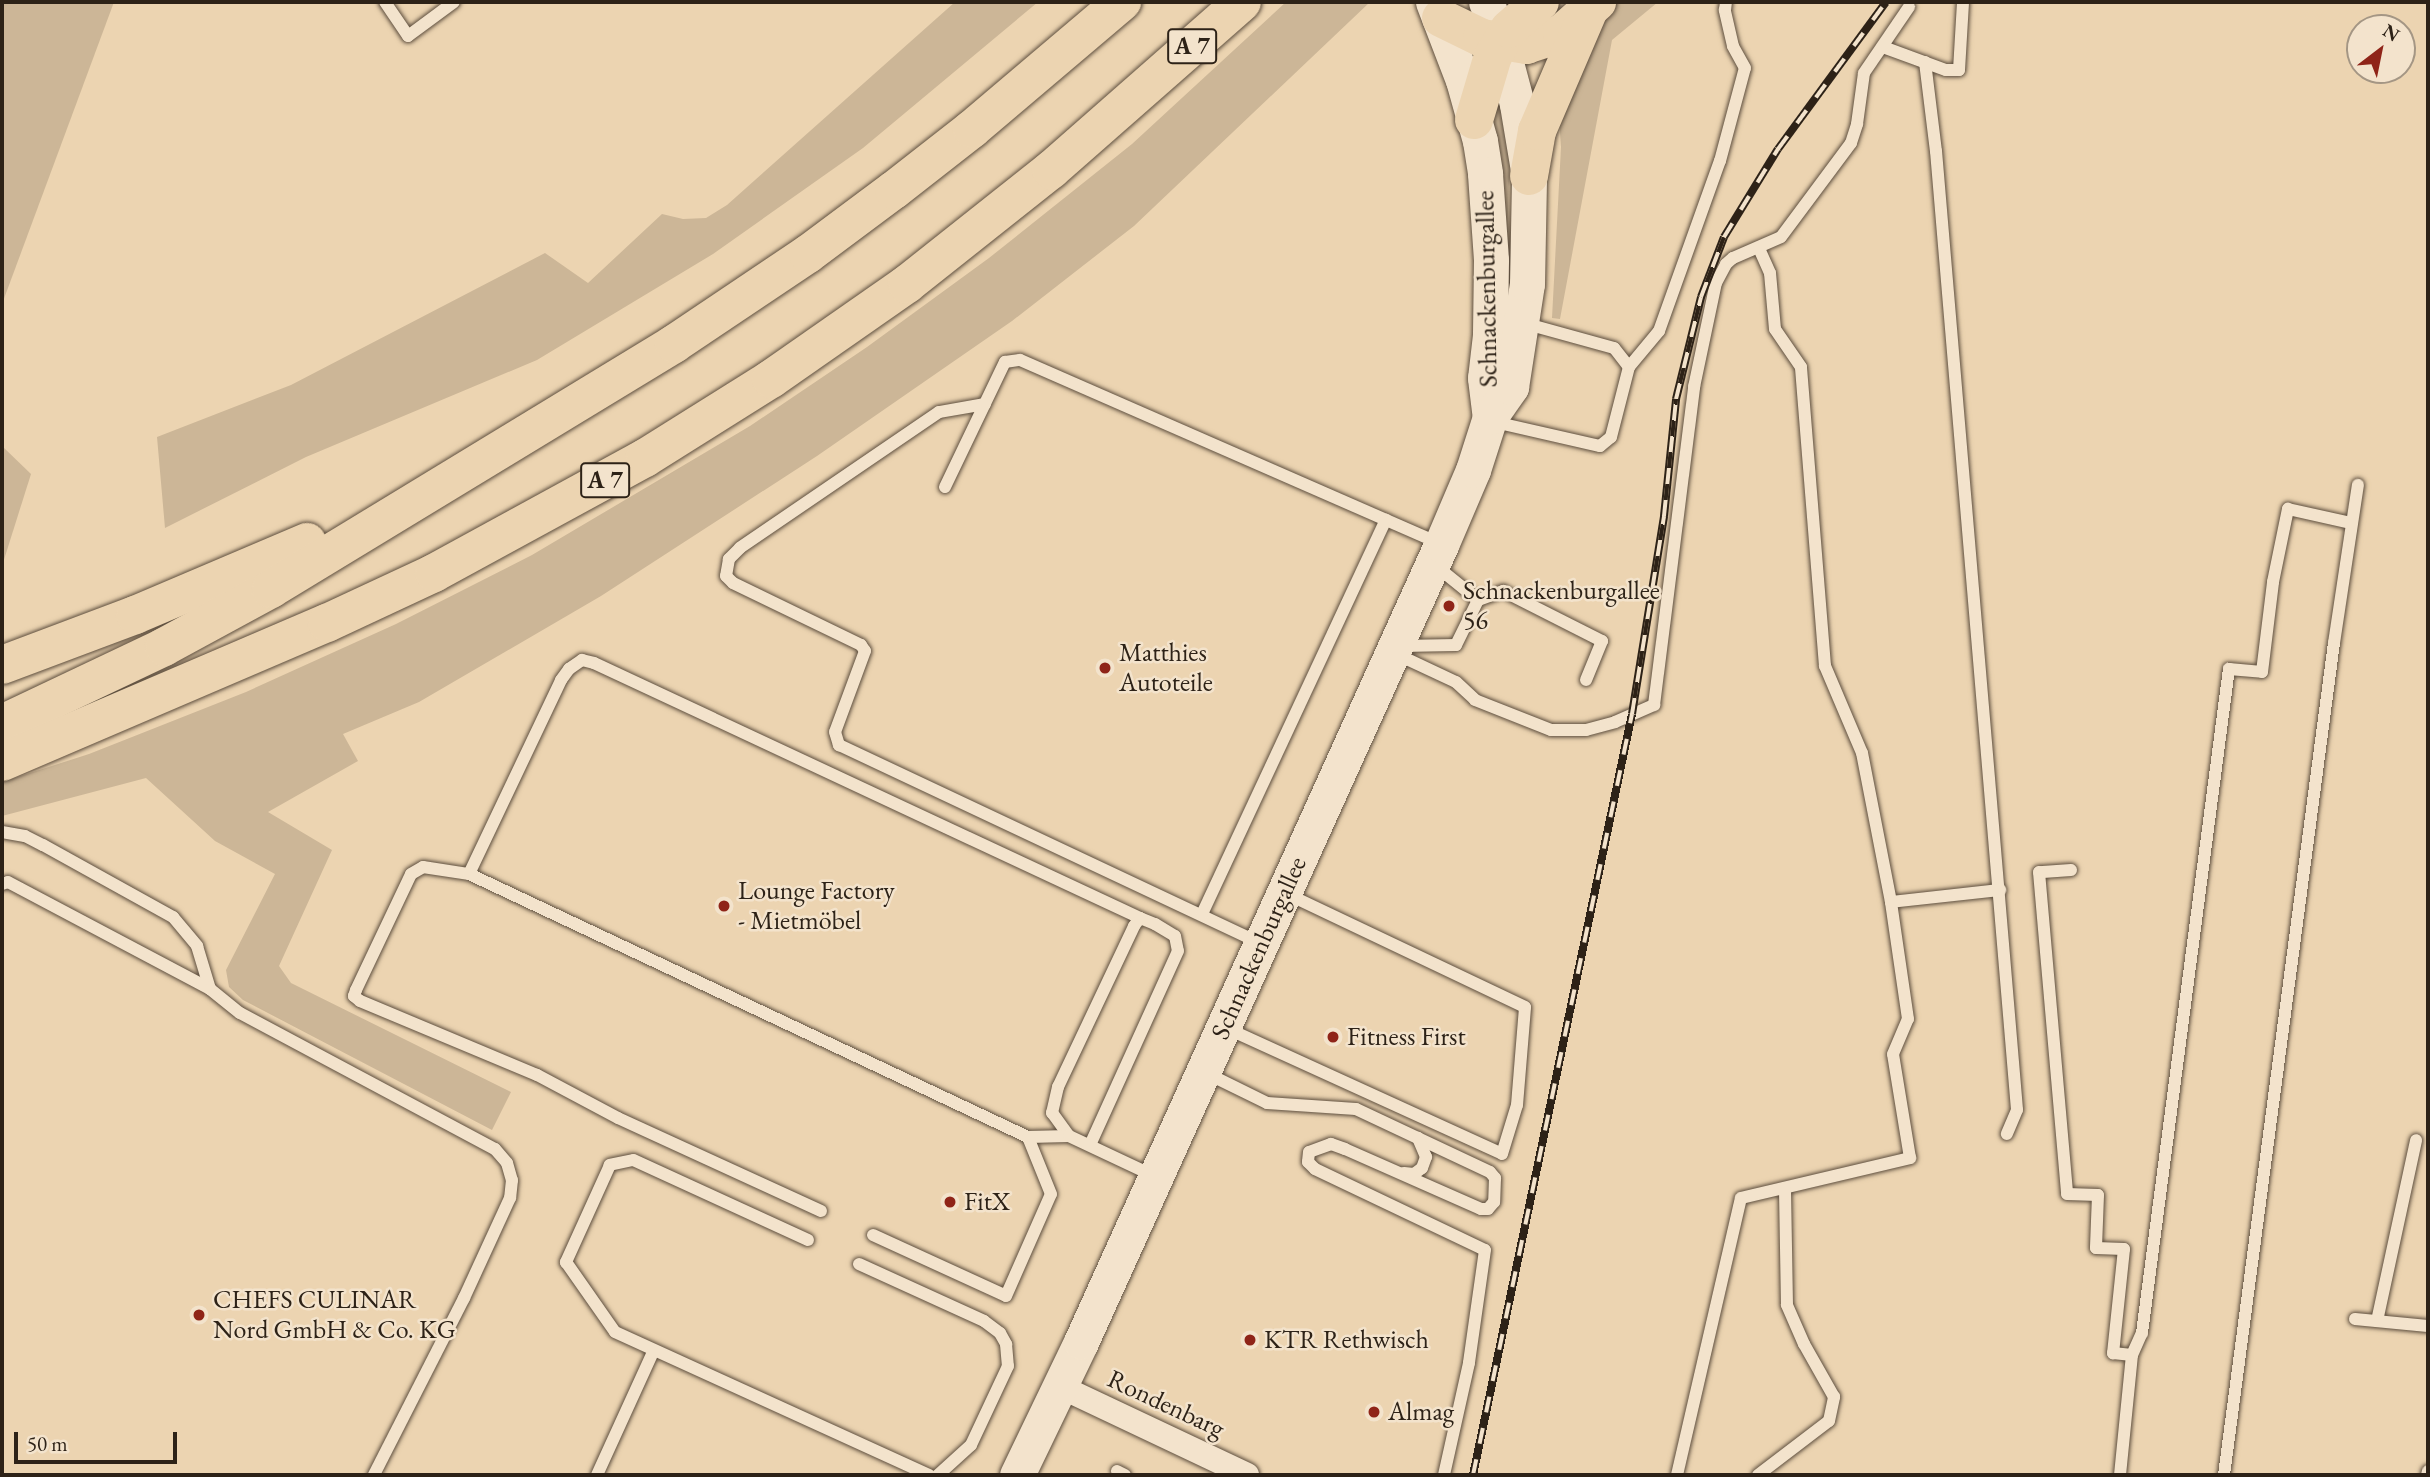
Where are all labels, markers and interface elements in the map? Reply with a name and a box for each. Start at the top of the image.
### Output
north arrow [2346,14,2416,84]
text: N [2378,18,2404,47]
road number: A 7 [1166,26,1218,66]
street label: Schnackenburgallee [1470,190,1504,388]
road number: A 7 [579,460,631,500]
place label: Schnackenburgallee 56 [1463,575,1660,636]
marker: Schnackenburgallee 56 [1441,598,1457,614]
place label: Matthies Autoteile [1119,637,1213,698]
marker: Matthies Autoteile [1097,660,1113,676]
street label: Schnackenburgallee [1205,852,1313,1044]
place label: Lounge Factory - Mietmöbel [738,875,895,936]
marker: Lounge Factory - Mietmöbel [716,898,732,914]
place label: Fitness First [1347,1021,1466,1053]
marker: Fitness First [1325,1029,1341,1045]
place label: FitX [964,1186,1010,1218]
marker: FitX [942,1194,958,1210]
place label: CHEFS CULINAR Nord GmbH & Co. KG [213,1284,456,1346]
marker: CHEFS CULINAR Nord GmbH & Co. KG [191,1307,207,1323]
place label: KTR Rethwisch [1264,1324,1429,1356]
marker: KTR Rethwisch [1242,1332,1258,1348]
street label: Rondenbarg [1103,1363,1229,1445]
place label: Almag [1388,1396,1454,1428]
marker: Almag [1366,1404,1382,1420]
scale bar [18,1418,180,1462]
text: 50 m [27,1430,68,1457]

